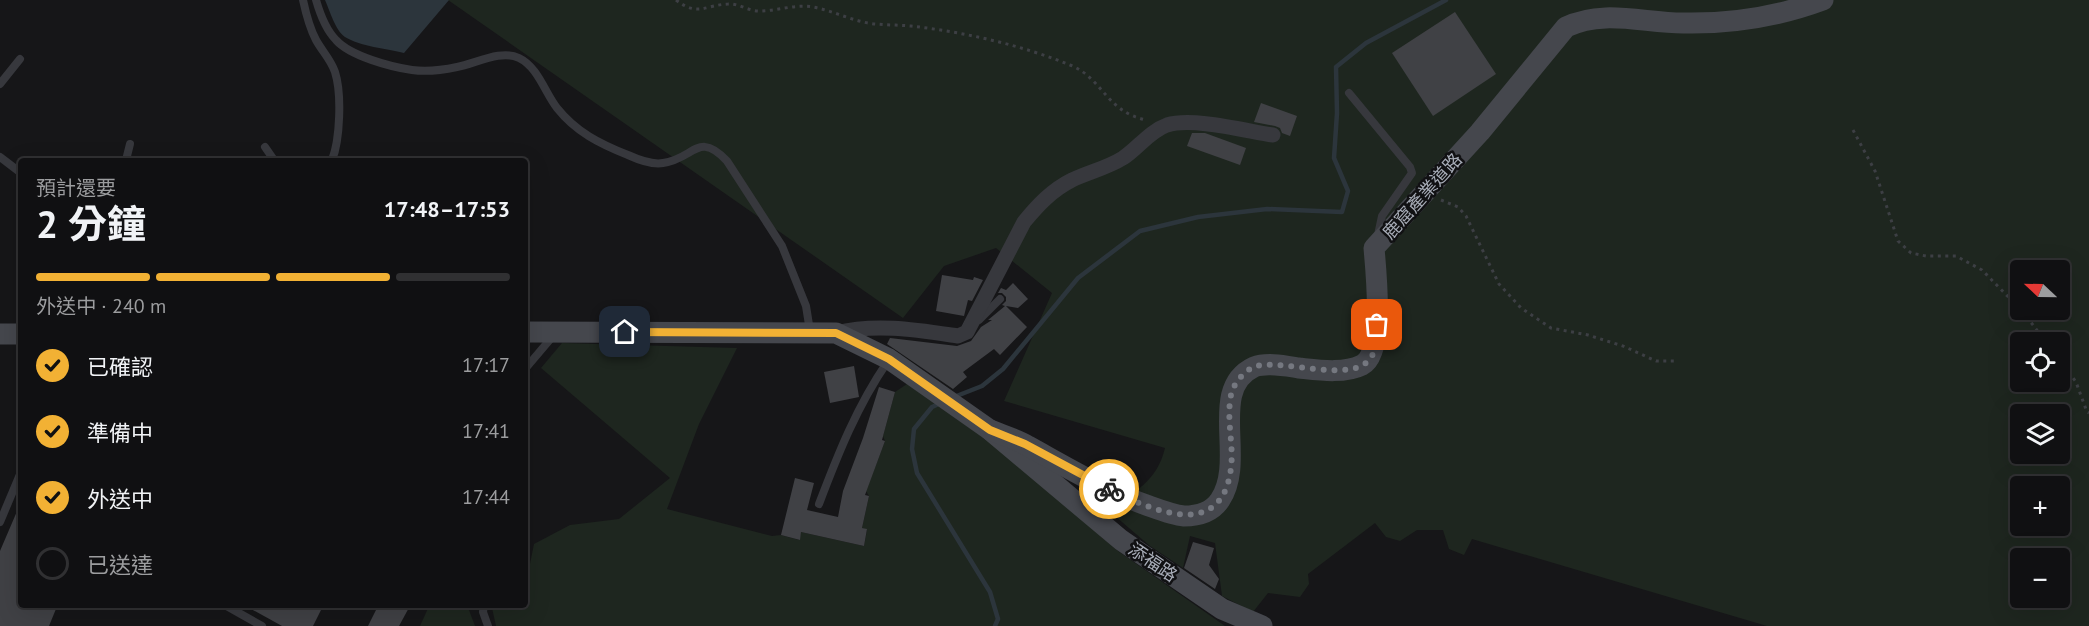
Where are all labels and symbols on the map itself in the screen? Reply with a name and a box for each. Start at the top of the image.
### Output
street label: 鹿窟產業道路 [1377,148,1467,244]
north arrow [2010,260,2070,320]
pin [1351,299,1402,350]
pin [599,306,650,357]
courier [1079,459,1139,519]
street label: 添福路 [1124,537,1182,587]

